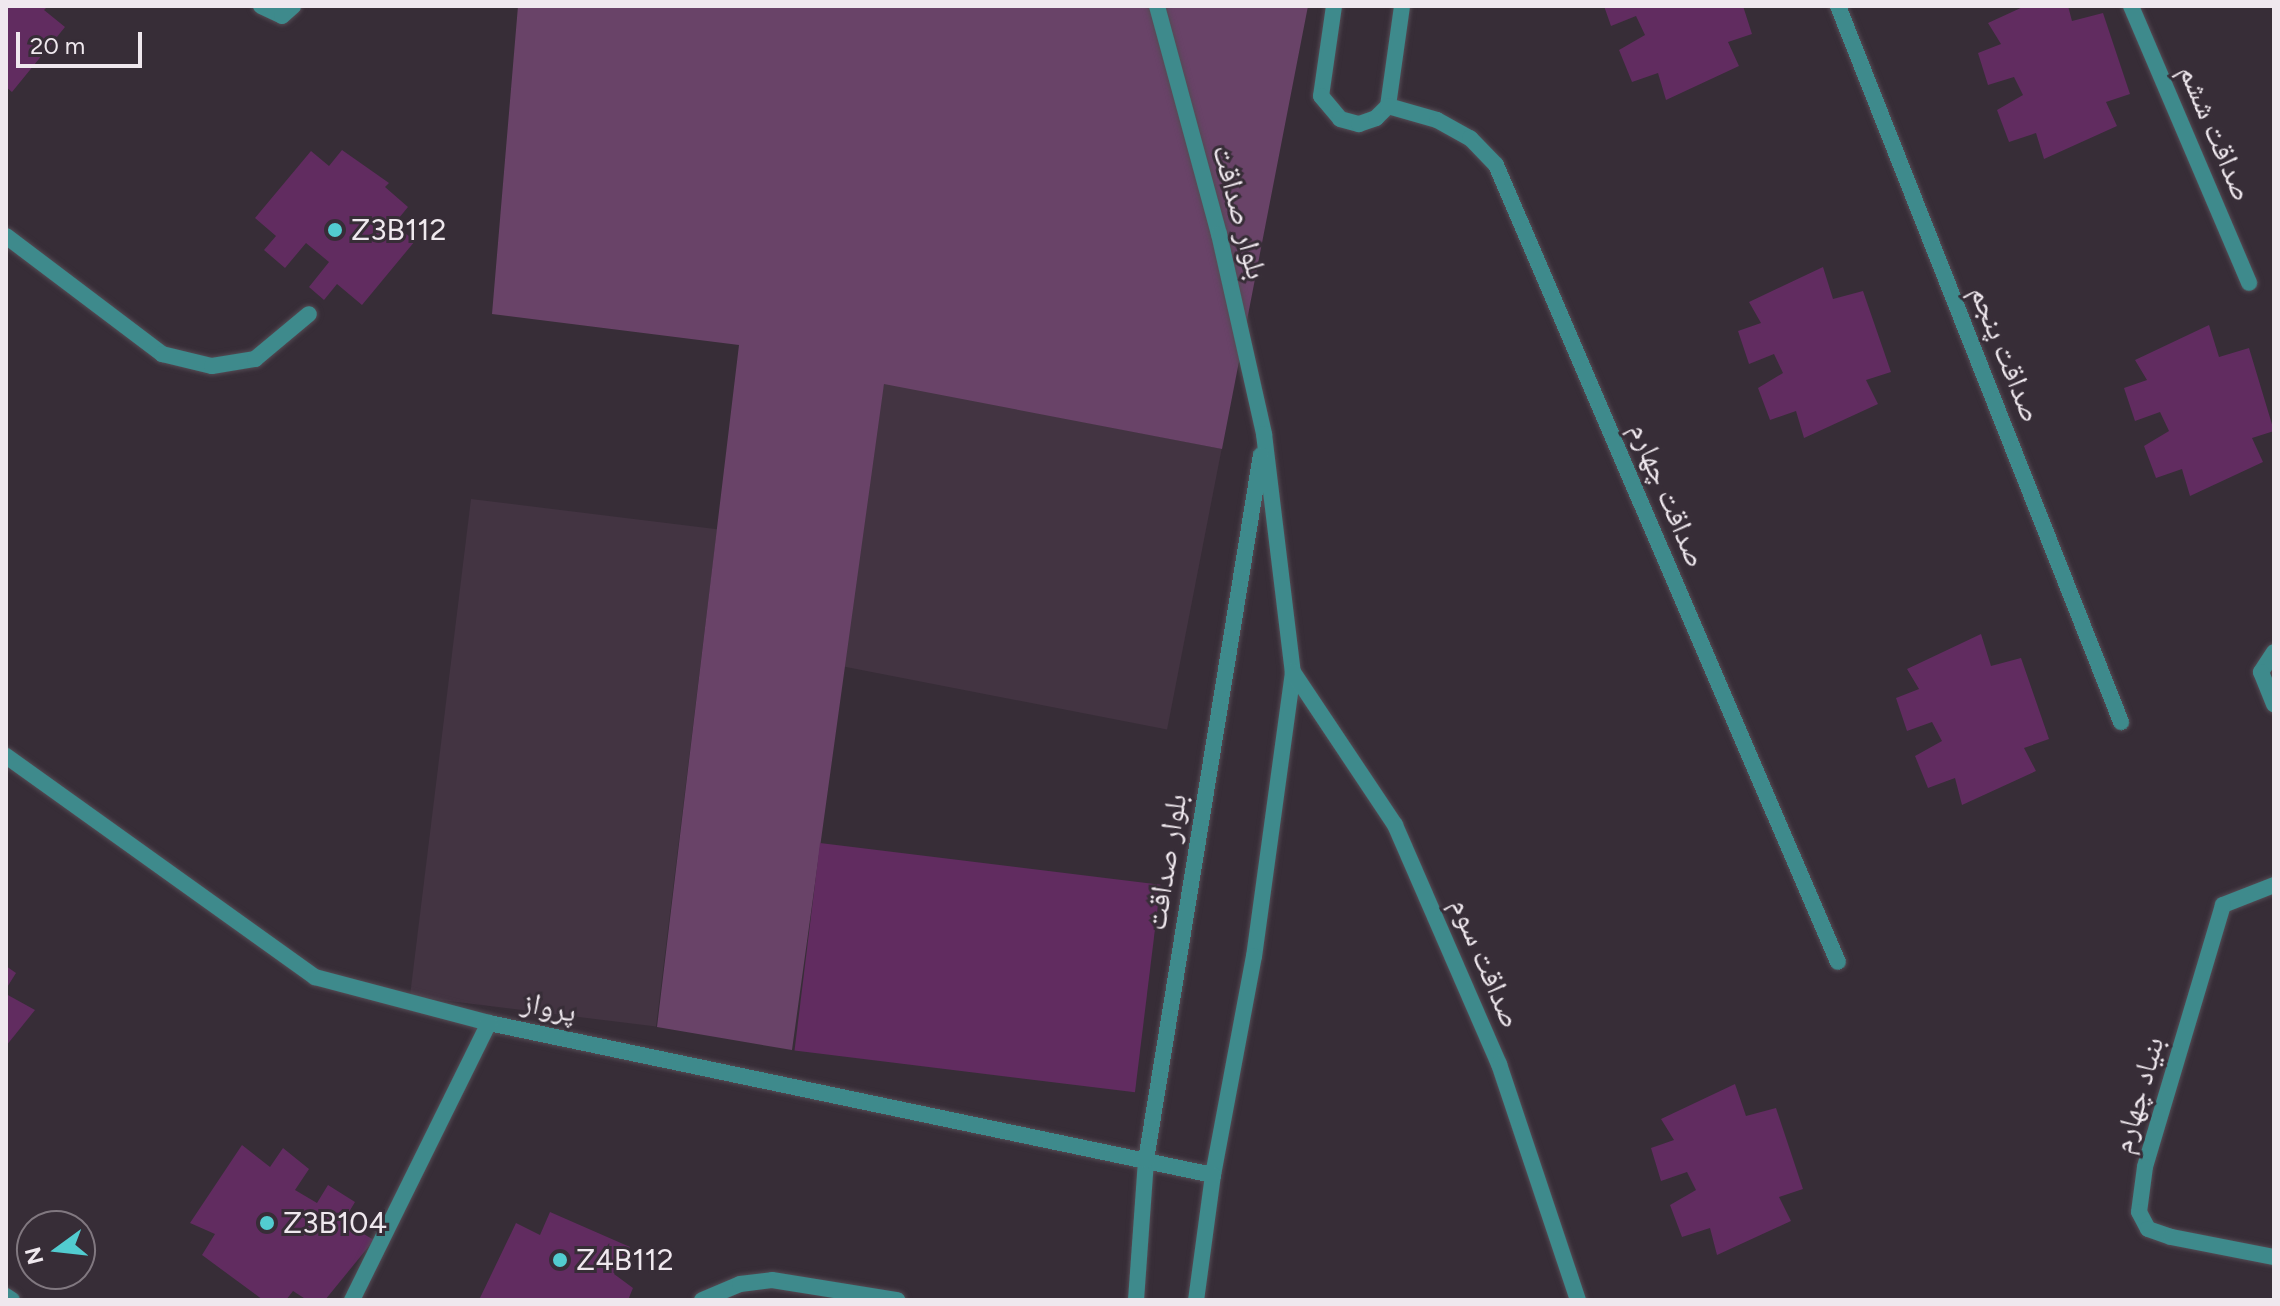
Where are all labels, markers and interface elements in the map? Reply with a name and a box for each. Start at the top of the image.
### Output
scale bar [20,16,146,66]
text: 20 m [30,31,85,60]
street label: صداقت ششم [2171,59,2261,207]
street label: بلوار صداقت [1205,141,1275,283]
place label: Z3B112 [351,212,446,248]
marker: Z3B112 [326,221,344,239]
street label: صداقت پنجم [1962,280,2050,428]
street label: صداقت چهارم [1621,417,1715,573]
street label: بلوار صداقت [1137,791,1195,933]
street label: صداقت سوم [1442,892,1530,1034]
street label: پرواز [518,984,580,1030]
street label: بنیاد چهارم [2104,1033,2172,1157]
place label: Z3B104 [283,1205,387,1241]
north arrow [16,1210,96,1290]
marker: Z3B104 [258,1214,276,1232]
place label: Z4B112 [576,1242,674,1278]
text: N [19,1244,50,1268]
marker: Z4B112 [551,1251,569,1269]

